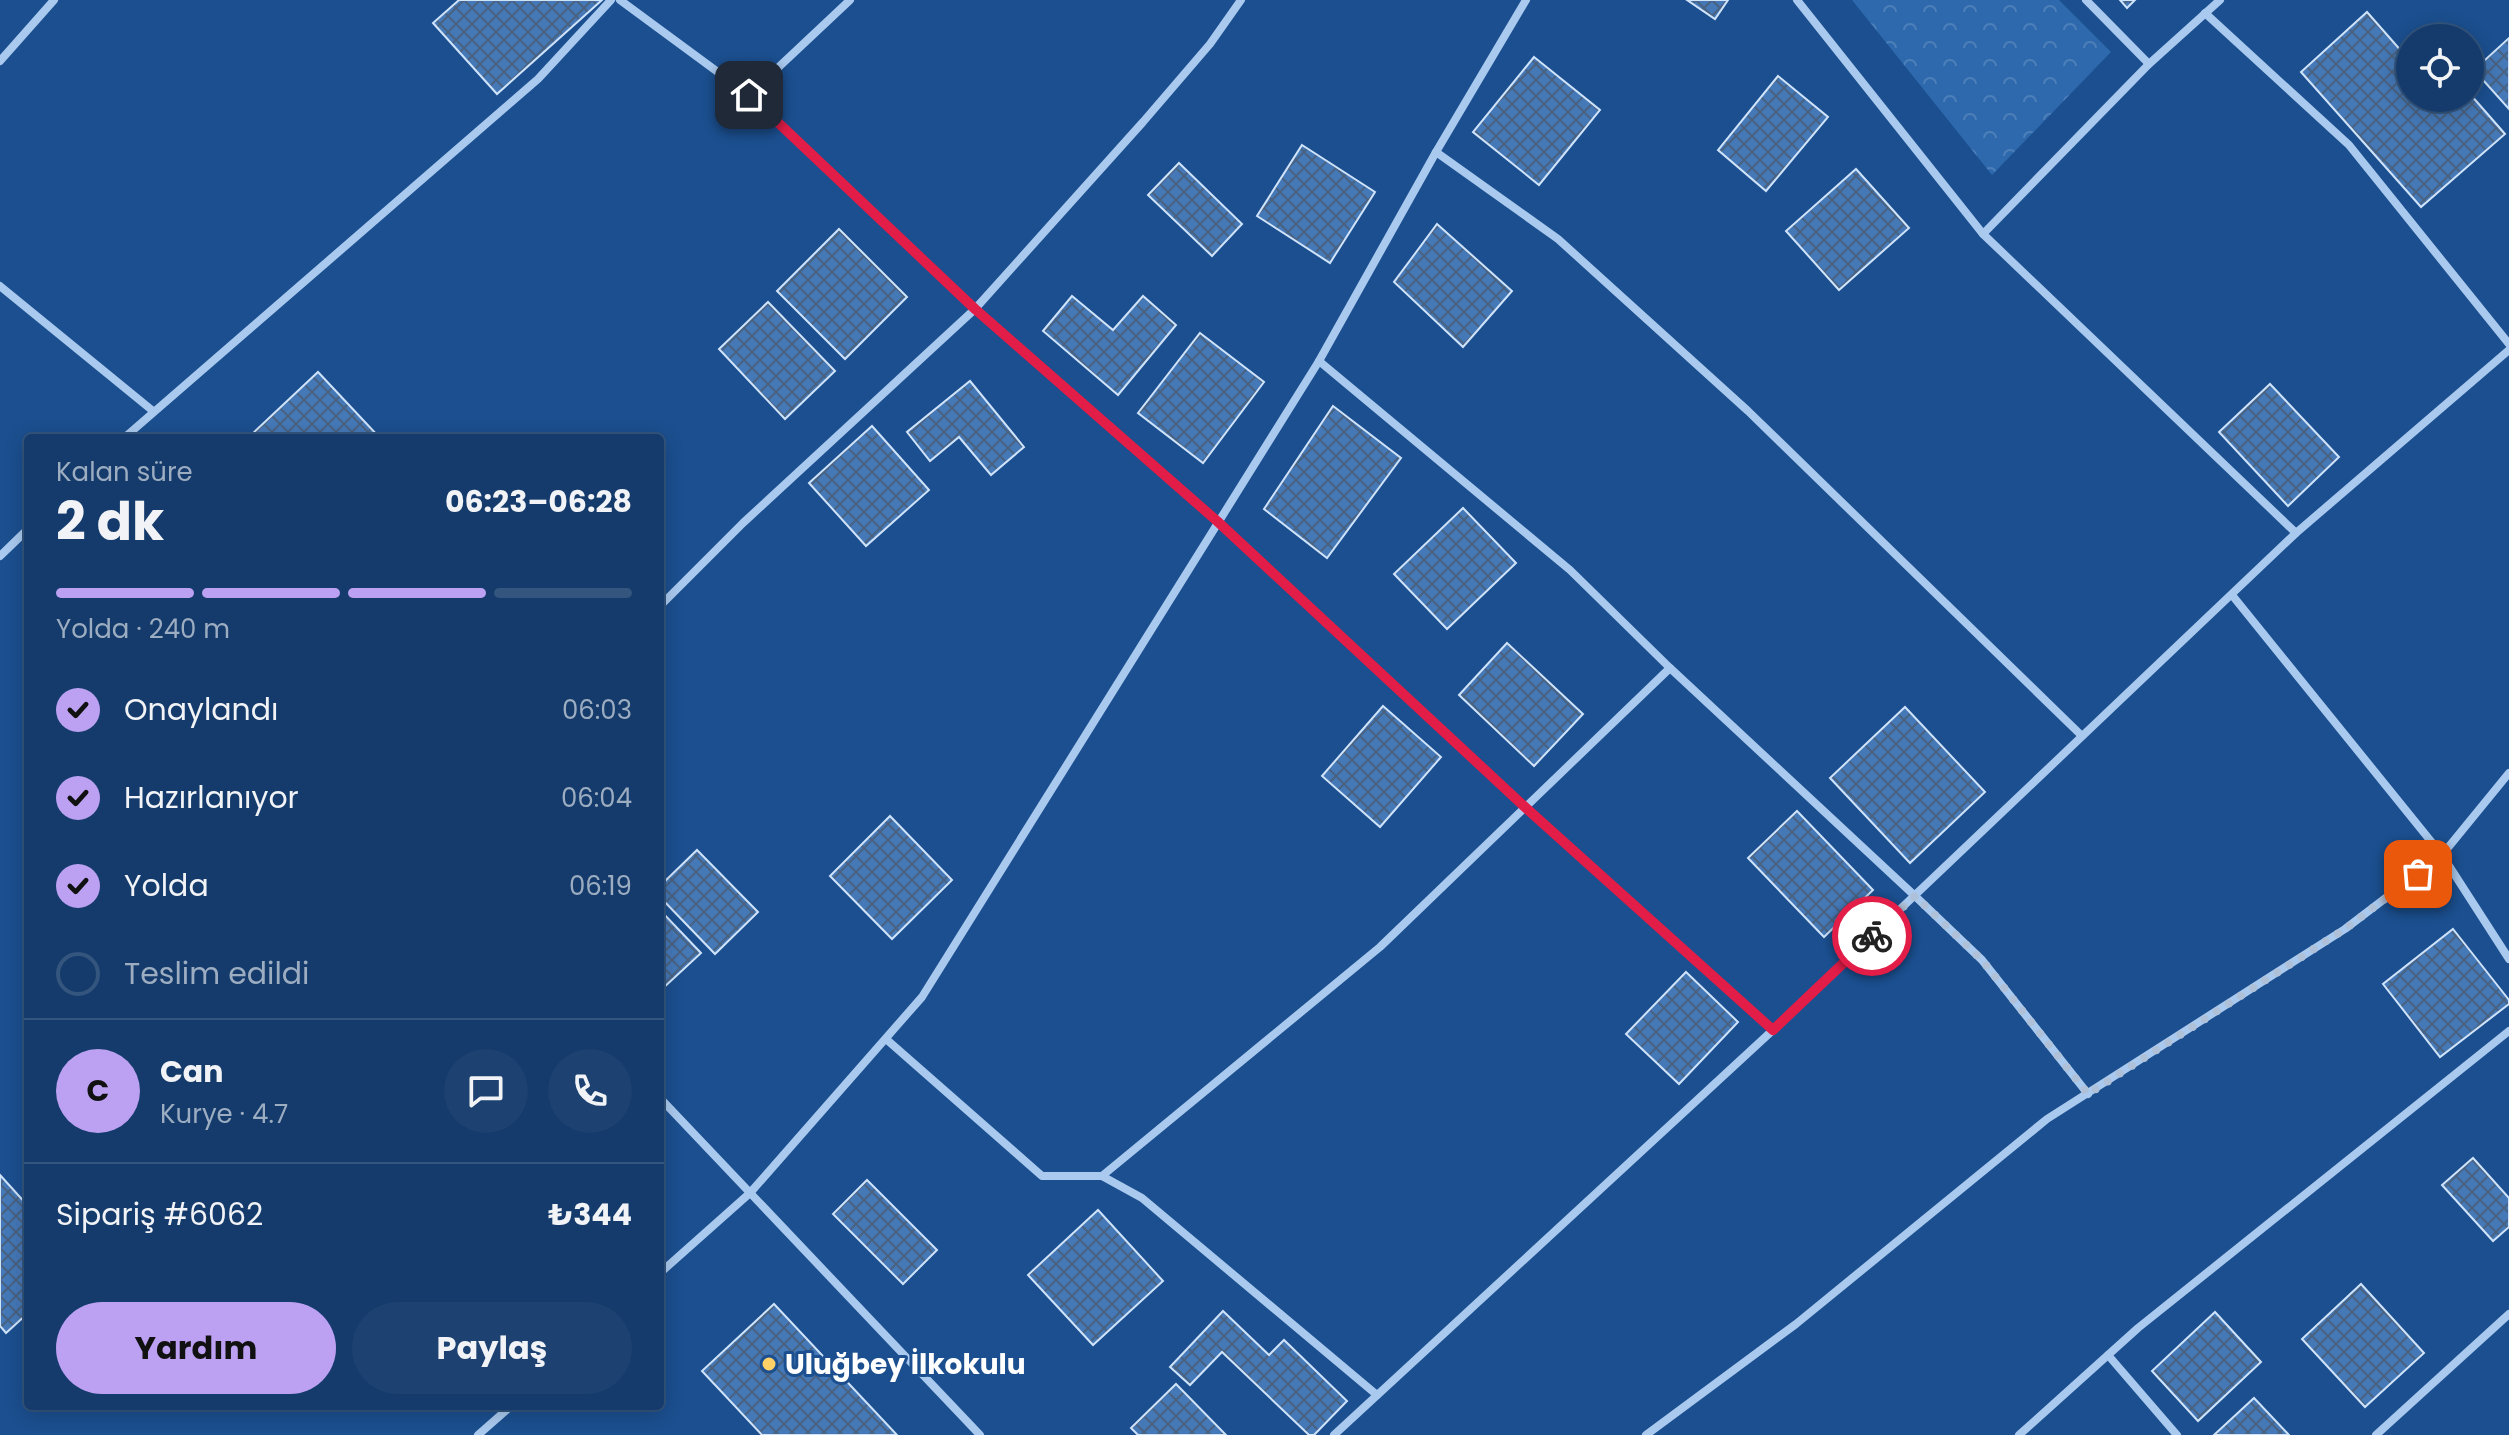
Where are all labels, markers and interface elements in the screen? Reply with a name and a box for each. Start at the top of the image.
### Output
map controls [2396,24,2484,112]
button: locate [2396,24,2484,112]
pin [715,61,783,129]
icon: home [727,73,771,117]
text: Kalan süre [56,454,193,490]
text: 06:23–06:28 [445,480,632,523]
text: 2 dk [56,485,164,558]
text: Yolda · 240 m [56,611,230,647]
icon: check [56,688,100,732]
text: Onaylandı [124,688,278,731]
text: 06:03 [562,692,632,728]
icon: check [56,776,100,820]
text: Hazırlanıyor [124,776,299,819]
text: 06:04 [561,780,632,816]
pin [2384,840,2452,908]
icon: bag [2396,852,2440,896]
icon: check [56,864,100,908]
text: Yolda [124,864,209,907]
text: 06:19 [569,868,632,904]
courier [1832,896,1912,976]
icon: bike [1850,914,1894,958]
text: Teslim edildi [124,952,309,995]
button: chat [444,1049,528,1133]
button: phone [548,1049,632,1133]
text: Can [160,1050,223,1093]
text: C [87,1069,109,1112]
text: Kurye · 4.7 [160,1096,288,1132]
text: Sipariş #6062 [56,1193,263,1236]
text: ₺344 [548,1193,632,1236]
button: Yardım [56,1302,336,1394]
button: Paylaş [352,1302,632,1394]
place label: Uluğbey İlkokulu [785,1345,1026,1384]
marker: Uluğbey İlkokulu [760,1355,778,1373]

